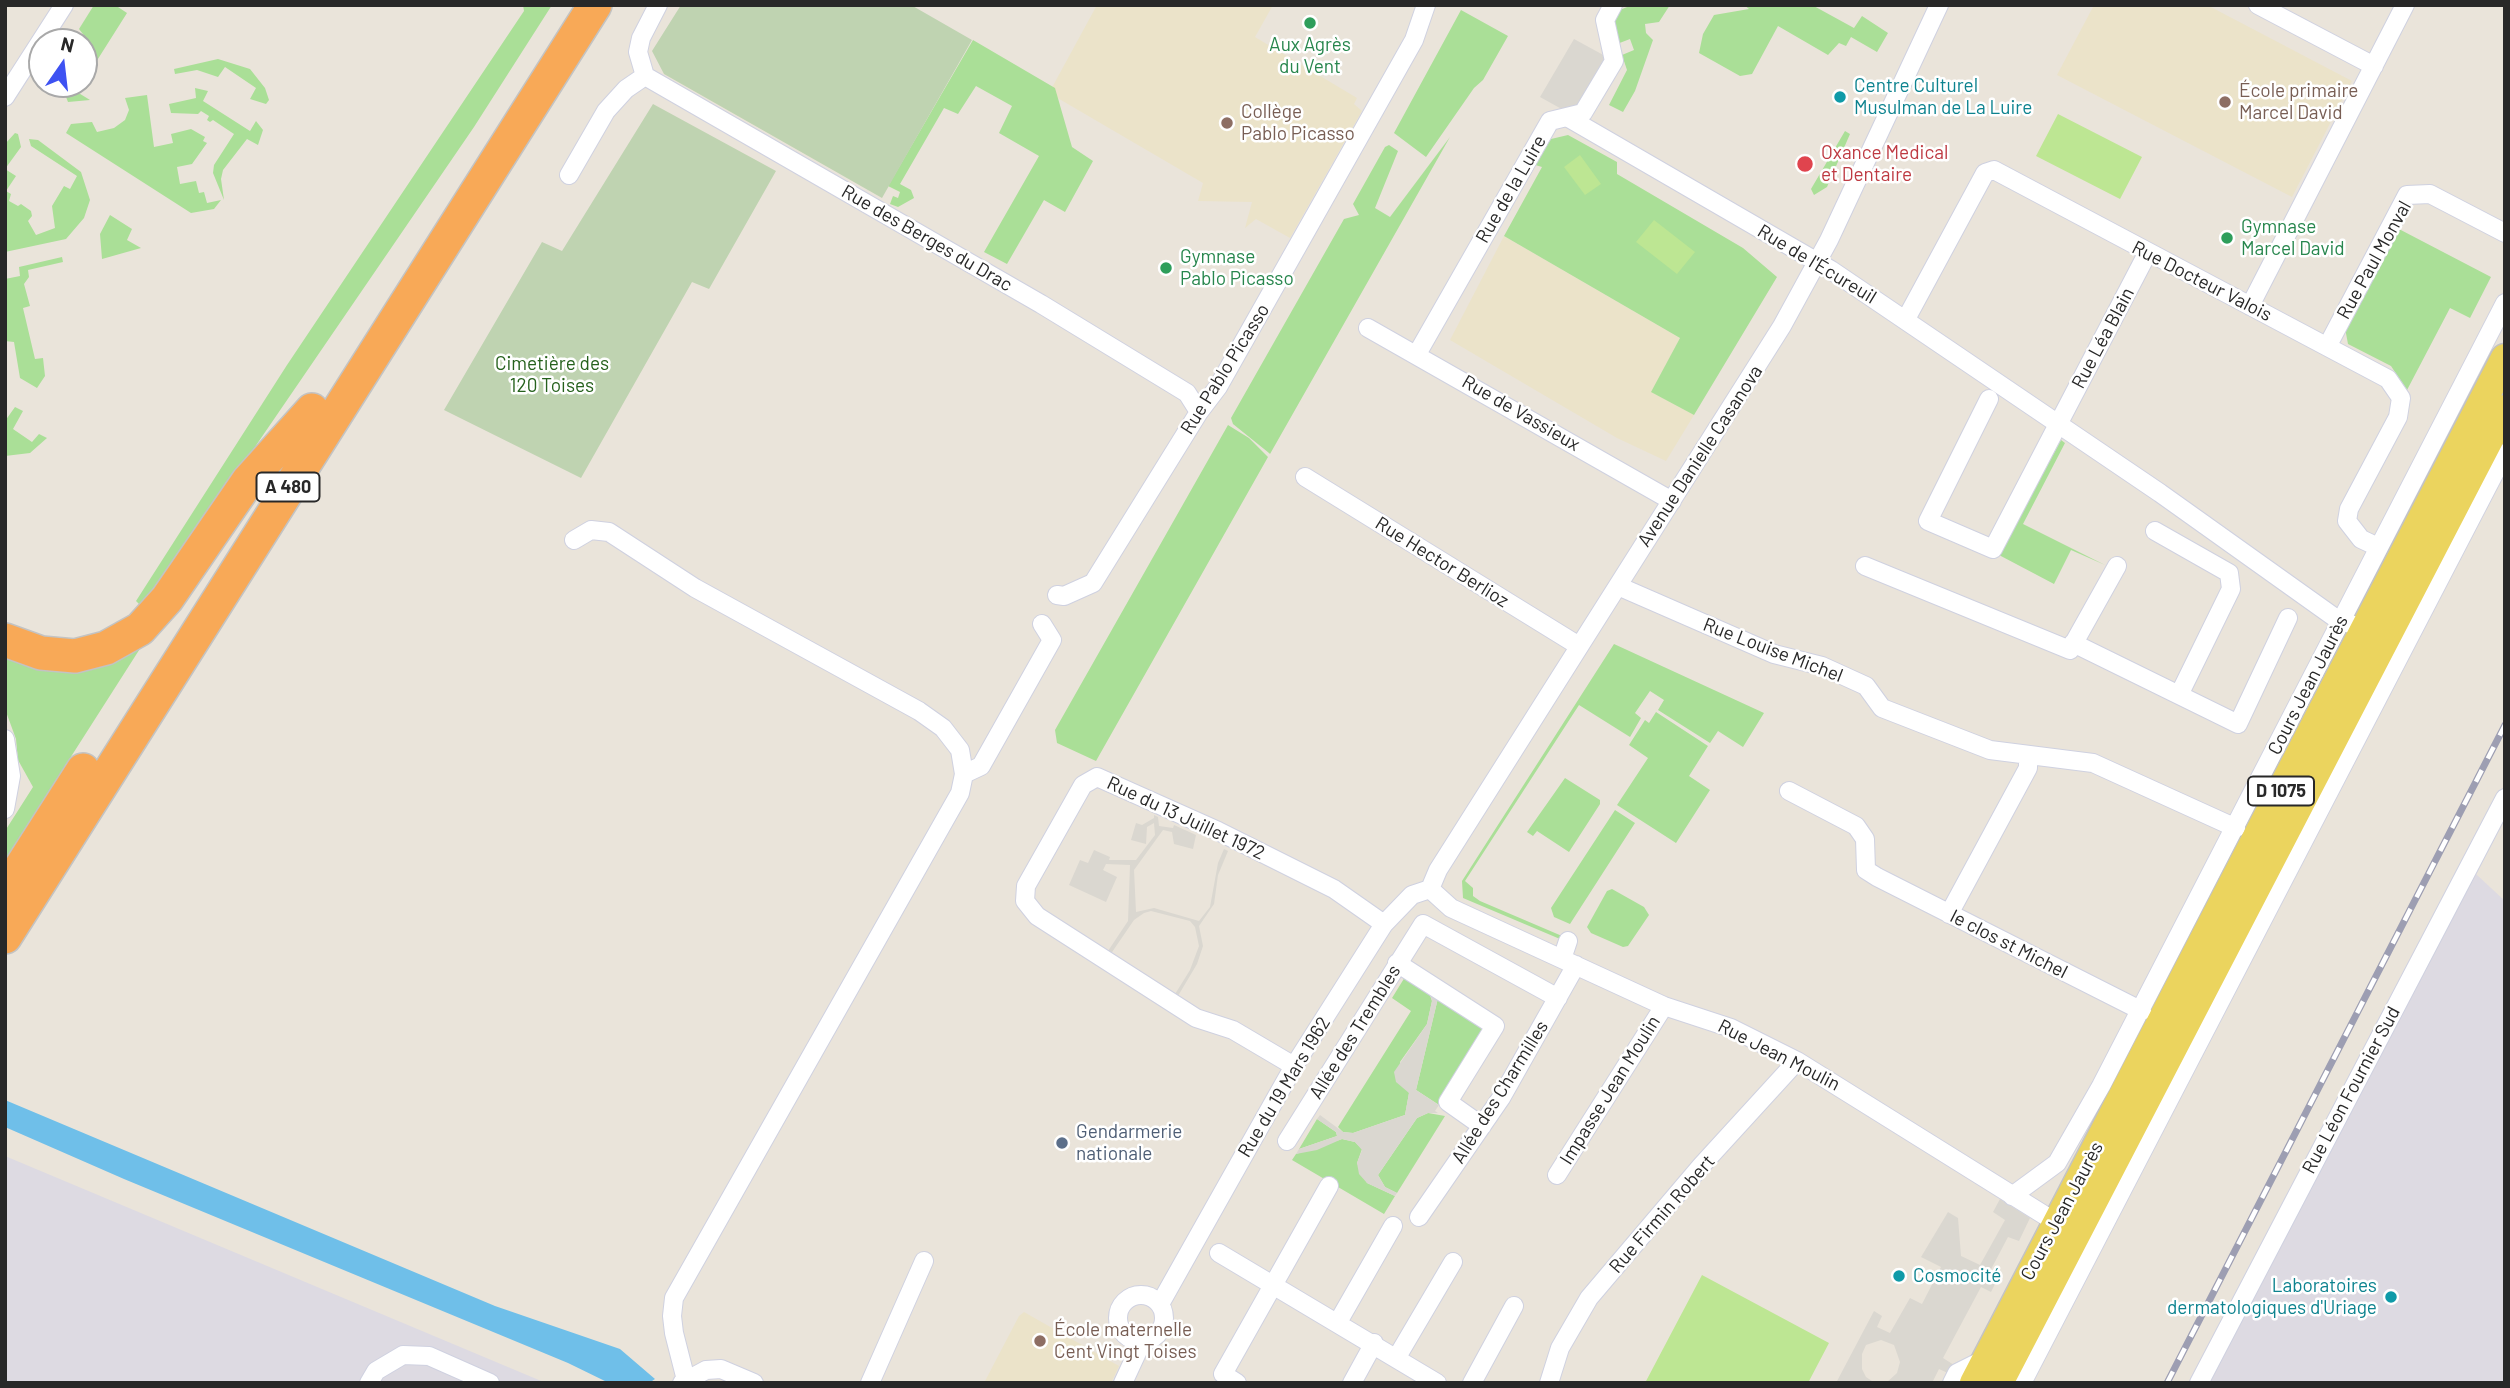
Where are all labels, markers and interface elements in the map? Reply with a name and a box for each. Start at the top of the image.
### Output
marker: Aux Agrès du Vent [1302,15,1318,31]
north arrow [28,28,98,98]
text: N [59,31,77,57]
place label: Aux Agrès du Vent [1269,34,1351,78]
place label: Centre Culturel Musulman de La Luire [1854,75,2032,119]
place label: École primaire Marcel David [2239,80,2358,124]
marker: Centre Culturel Musulman de La Luire [1832,89,1848,105]
marker: École primaire Marcel David [2217,94,2233,110]
place label: Collège Pablo Picasso [1241,101,1355,145]
marker: Collège Pablo Picasso [1219,115,1235,131]
street label: Rue de la Luire [1471,131,1551,247]
place label: Oxance Medical et Dentaire [1821,142,1948,186]
marker: Oxance Medical et Dentaire [1795,154,1815,174]
street label: Rue des Berges du Drac [838,180,1016,296]
street label: Rue Paul Monval [2332,197,2416,323]
place label: Gymnase Marcel David [2241,216,2345,260]
street label: Rue de l'Écureuil [1753,220,1881,308]
marker: Gymnase Marcel David [2219,230,2235,246]
street label: Rue Docteur Valois [2128,236,2276,326]
place label: Gymnase Pablo Picasso [1180,246,1294,290]
marker: Gymnase Pablo Picasso [1158,260,1174,276]
street label: Rue Léa Blain [2067,284,2139,392]
street label: Rue Pablo Picasso [1176,300,1274,438]
park label: Cimetière des 120 Toises [495,353,609,397]
street label: Avenue Danielle Casanova [1633,361,1767,551]
street label: Rue de Vassieux [1458,370,1584,456]
road number: A 480 [256,472,320,502]
street label: Rue Hector Berlioz [1371,512,1513,612]
street label: Cours Jean Jaurès [2263,611,2353,759]
street label: Rue Louise Michel [1700,613,1846,687]
street label: Rue du 13 Juillet 1972 [1103,771,1269,865]
road number: D 1075 [2248,776,2314,806]
street label: le clos st Michel [1947,905,2071,983]
street label: Allée des Trembles [1305,961,1405,1103]
street label: Rue Léon Fournier Sud [2297,1002,2405,1178]
street label: Impasse Jean Moulin [1555,1011,1665,1169]
street label: Rue du 19 Mars 1962 [1233,1013,1335,1161]
street label: Rue Jean Moulin [1714,1014,1844,1096]
street label: Allée des Charmilles [1447,1016,1553,1168]
place label: Gendarmerie nationale [1076,1121,1182,1165]
marker: Gendarmerie nationale [1054,1135,1070,1151]
street label: Cours Jean Jaurès [2016,1138,2108,1284]
street label: Rue Firmin Robert [1604,1150,1720,1278]
place label: Cosmocité [1913,1265,2001,1287]
marker: Cosmocité [1891,1268,1907,1284]
place label: Laboratoires dermatologiques d'Uriage [2167,1275,2377,1319]
marker: Laboratoires dermatologiques d'Uriage [2383,1289,2399,1305]
place label: École maternelle Cent Vingt Toises [1054,1319,1197,1363]
marker: École maternelle Cent Vingt Toises [1032,1333,1048,1349]

